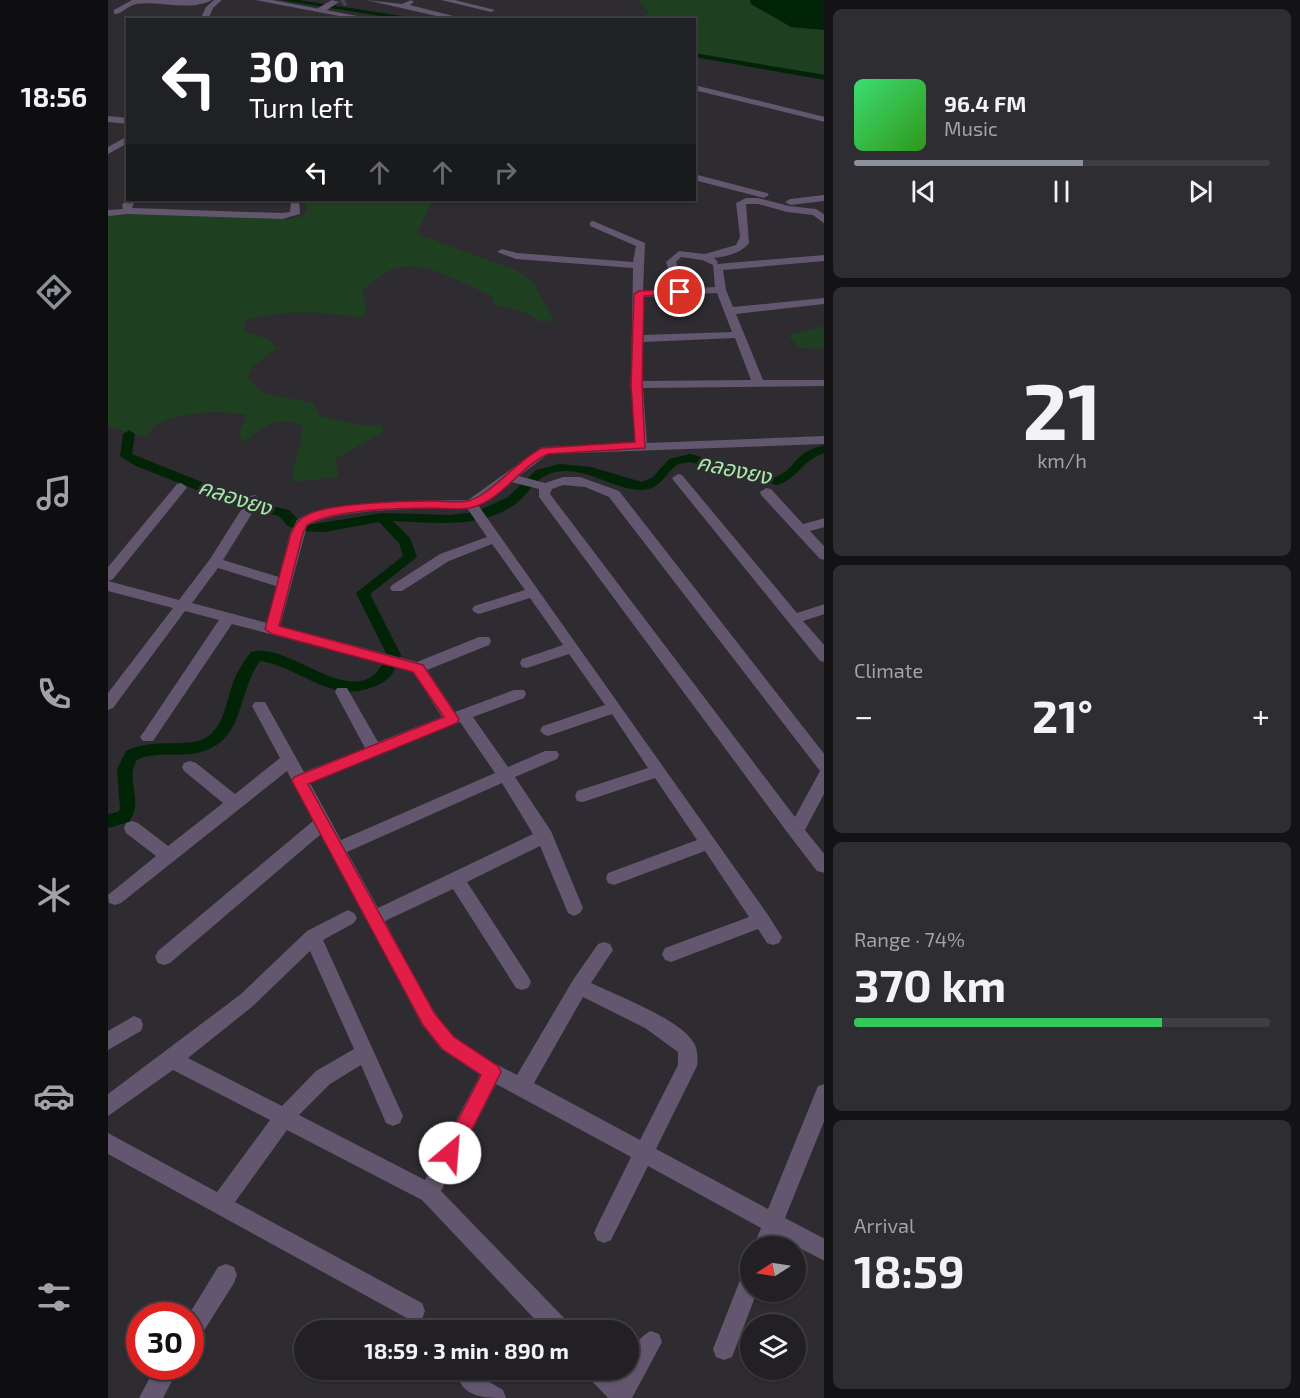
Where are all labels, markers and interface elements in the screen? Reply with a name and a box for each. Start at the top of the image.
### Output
text: 30 m [249,40,345,90]
icon: left [150,42,228,120]
text: 18:56 [21,80,87,112]
text: 96.4 FM [944,90,1026,116]
text: Turn left [249,91,353,123]
text: Music [944,116,998,140]
icon: left [300,156,333,189]
icon: ahead [363,156,396,189]
icon: ahead [426,156,459,189]
icon: right [489,156,522,189]
icon: previous [907,175,940,208]
icon: pause [1045,175,1078,208]
icon: next [1184,175,1217,208]
pin [654,266,705,317]
icon: directions [33,271,75,313]
icon: arrive [663,275,696,308]
text: 21 [1022,362,1102,456]
water label: คลองยง [695,447,775,489]
text: km/h [1037,448,1087,472]
icon: music [33,472,75,514]
water label: คลองยง [195,472,276,520]
text: Climate [854,658,923,682]
icon: phone [33,673,75,715]
text: 21° [1032,688,1093,742]
text: − [854,695,873,735]
text: + [1252,695,1270,735]
icon: climate [33,874,75,916]
text: Range · 74% [854,927,965,951]
text: 370 km [854,957,1006,1011]
icon: car [33,1075,75,1117]
position arrow [418,1121,482,1185]
text: Arrival [854,1213,915,1237]
north arrow [740,1236,806,1302]
map controls [740,1236,806,1380]
text: 18:59 [854,1243,964,1297]
icon: filters [33,1276,75,1318]
speed limit sign: 30 [126,1302,204,1380]
button: layers [740,1314,806,1380]
text: 18:59 · 3 min · 890 m [364,1337,569,1363]

